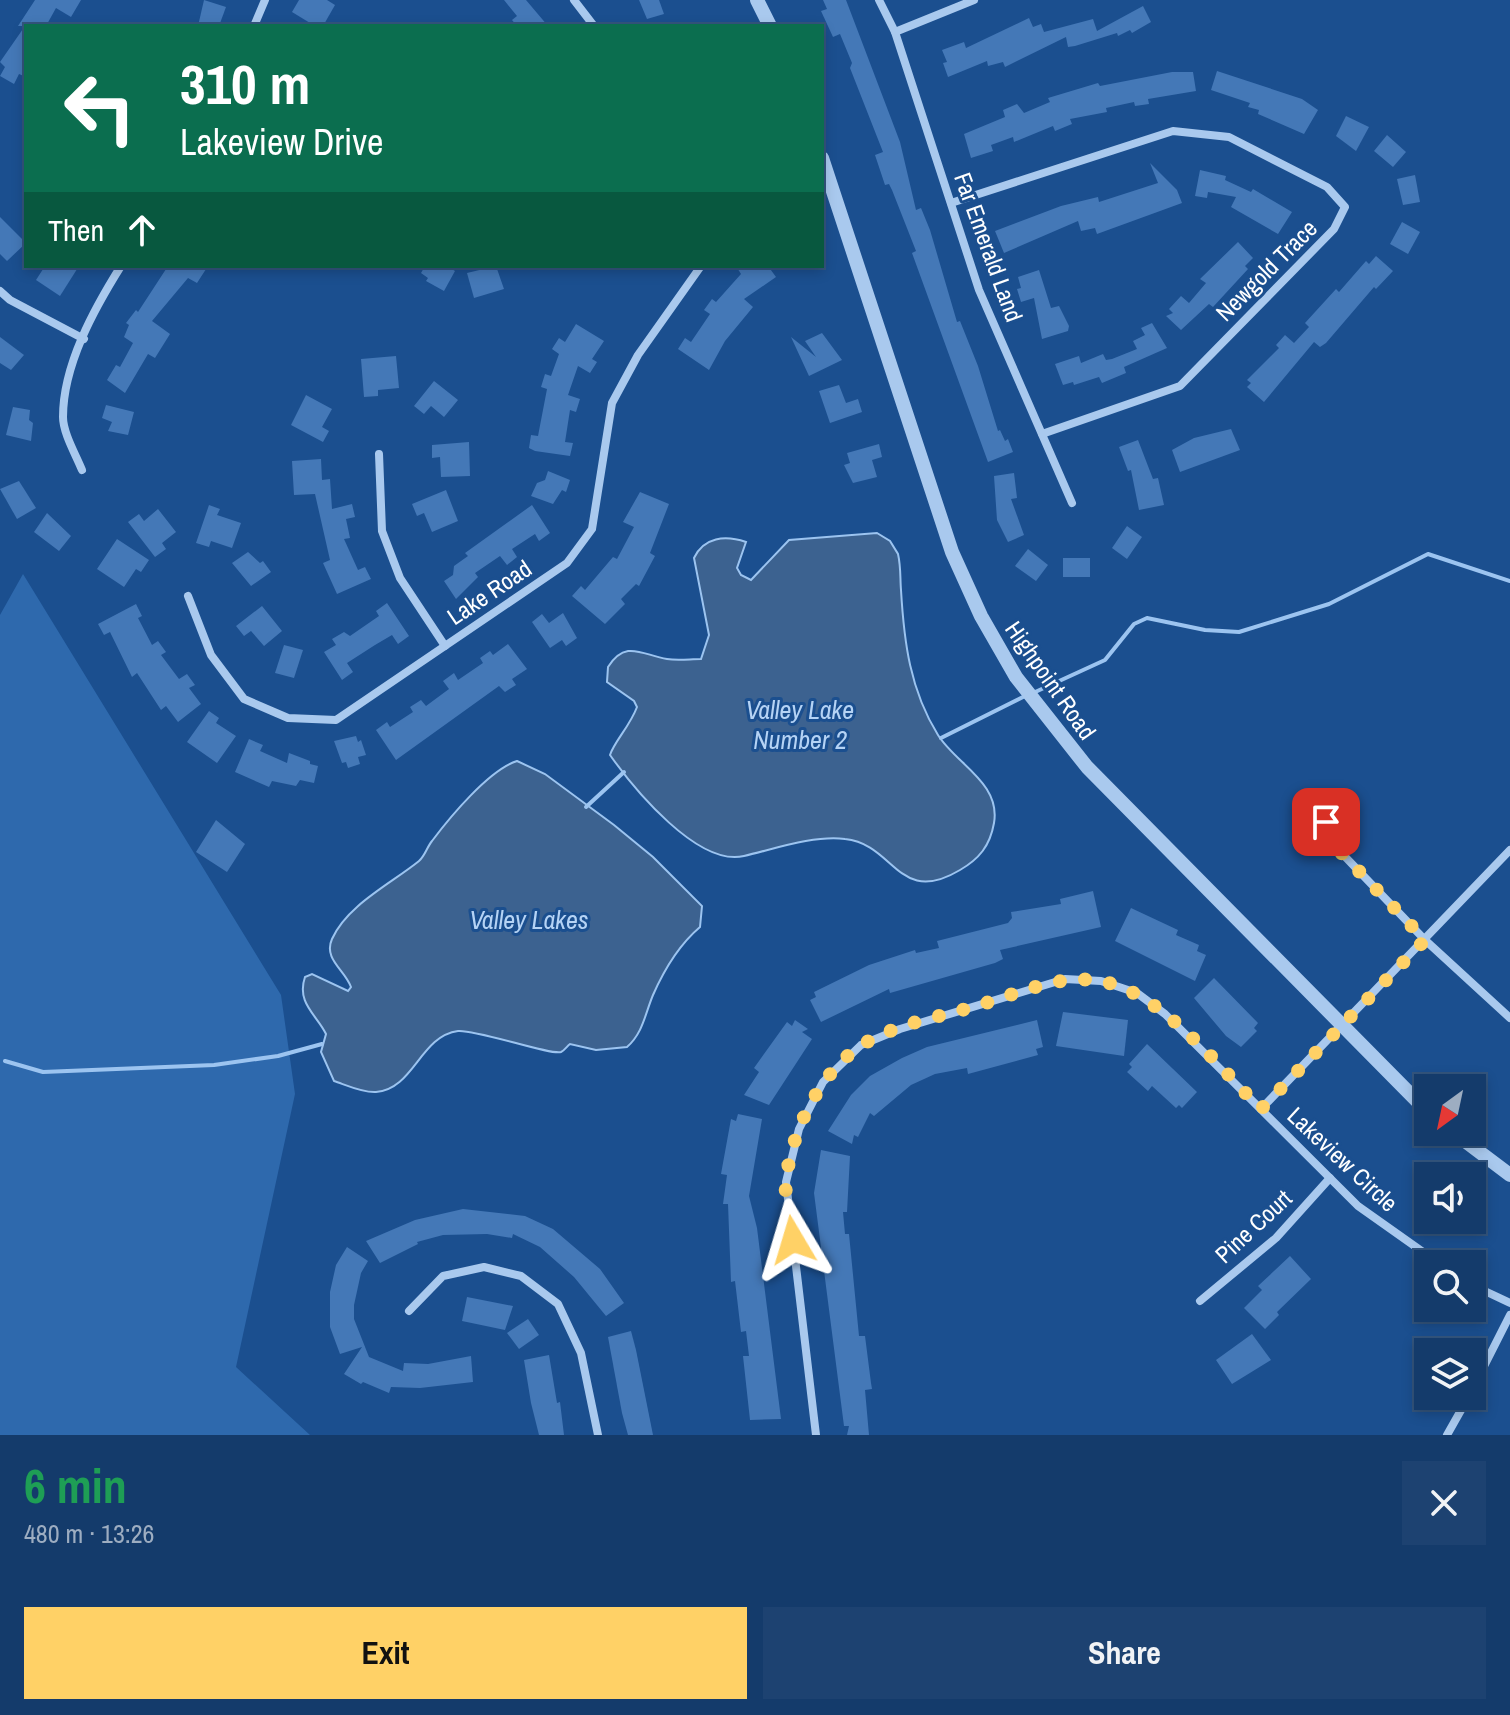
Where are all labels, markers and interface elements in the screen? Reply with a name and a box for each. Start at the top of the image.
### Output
text: 310 m [180,46,310,121]
icon: left [48,56,152,160]
text: Lakeview Drive [180,118,383,166]
street label: Far Emerald Land [947,168,1031,326]
icon: ahead [120,208,164,252]
text: Then [48,210,104,250]
street label: Newgold Trace [1208,212,1324,328]
street label: Lake Road [441,552,537,632]
street label: Highpoint Road [998,614,1104,746]
water label: Valley Lake Number 2 [746,692,854,757]
pin [1292,788,1360,856]
icon: arrive [1304,800,1348,844]
water label: Valley Lakes [470,902,588,937]
north arrow [1414,1074,1486,1146]
map controls [1414,1074,1486,1410]
street label: Lakeview Circle [1281,1100,1405,1218]
button: sound [1414,1162,1486,1234]
street label: Pine Court [1208,1182,1299,1270]
position arrow [751,1198,835,1282]
button: search [1414,1250,1486,1322]
button: layers [1414,1338,1486,1410]
text: 6 min [24,1453,127,1518]
button: close [1402,1461,1486,1545]
text: 480 m · 13:26 [24,1516,154,1551]
button: Exit [24,1607,747,1699]
button: Share [763,1607,1486,1699]

